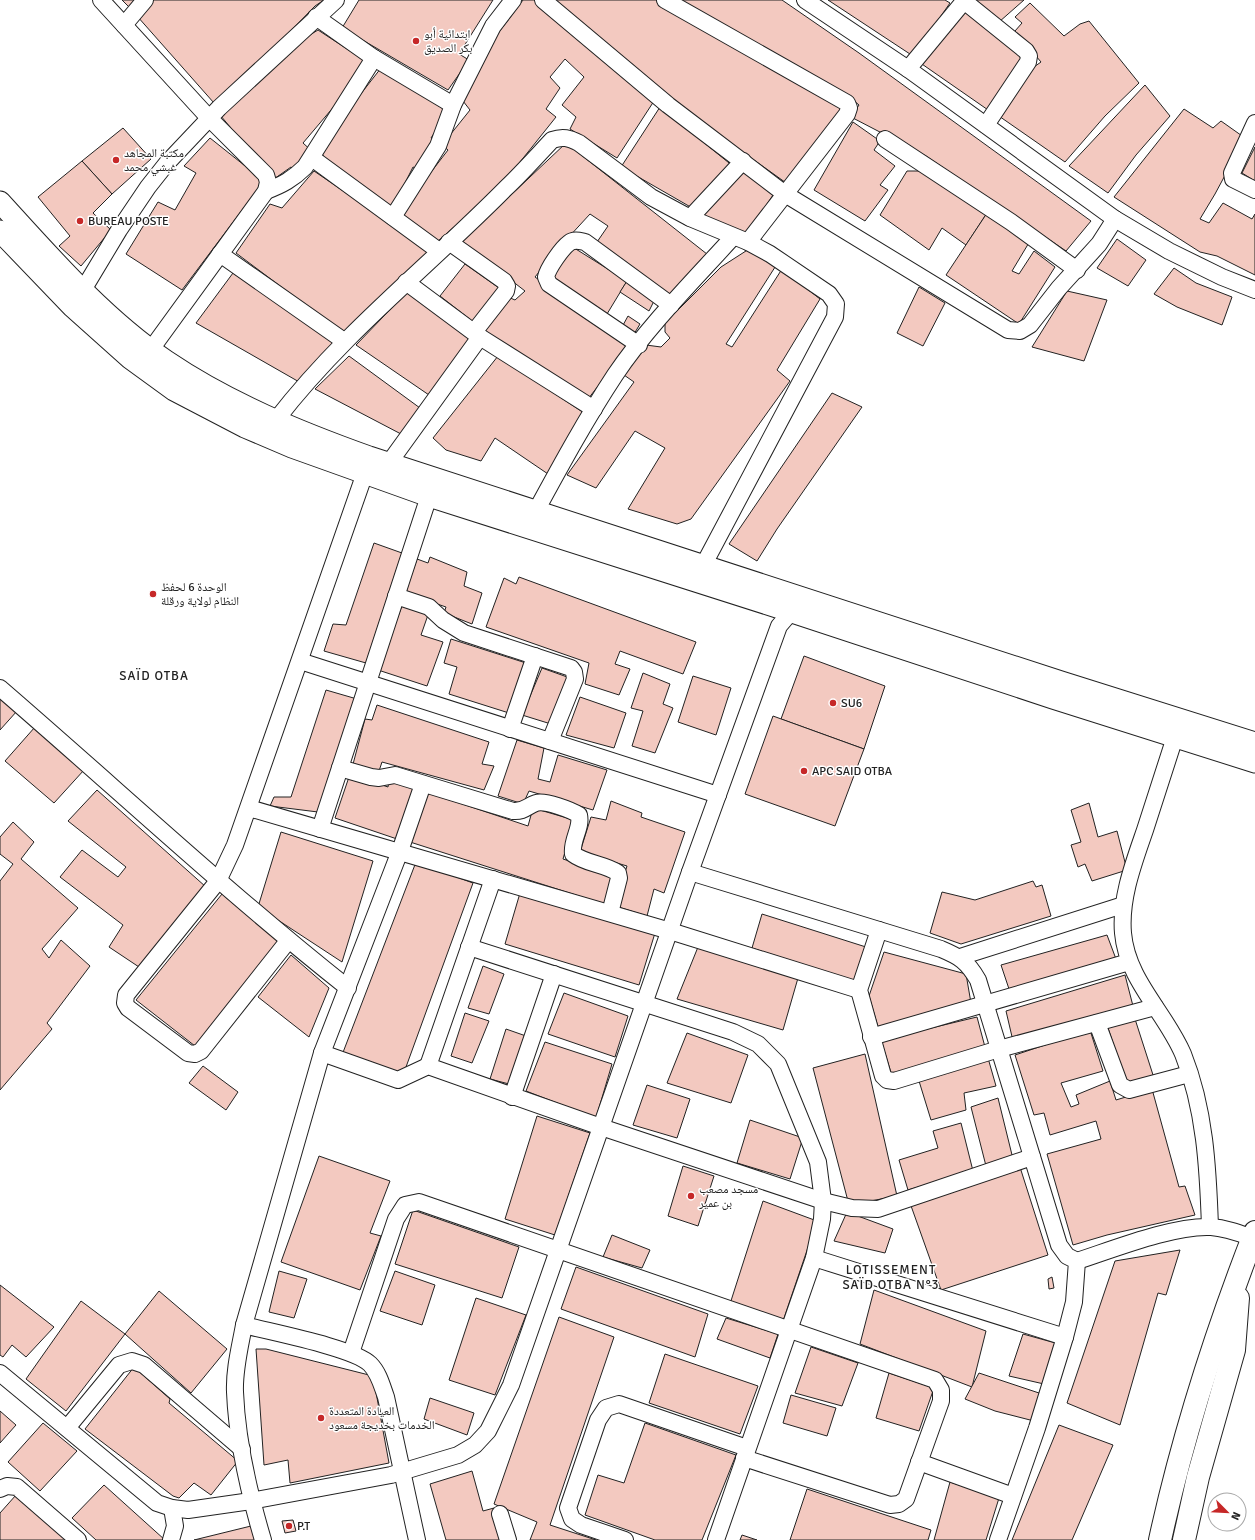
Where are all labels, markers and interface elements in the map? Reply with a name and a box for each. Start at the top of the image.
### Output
place label: ابتدائية أبو بكر الصديق [424,27,473,56]
marker: ابتدائية أبو بكر الصديق [411,36,421,46]
place label: مكتبة المجاهد غبشي محمد [124,146,184,177]
marker: مكتبة المجاهد غبشي محمد [111,155,121,165]
place label: BUREAU POSTE [88,214,169,229]
marker: BUREAU POSTE [75,216,85,226]
place label: الوحدة 6 لحفظ النظام لولاية ورقلة [161,580,239,609]
marker: الوحدة 6 لحفظ النظام لولاية ورقلة [148,589,158,599]
district label: SAÏD OTBA [119,667,189,684]
place label: SU6 [841,696,862,711]
marker: SU6 [828,698,838,708]
place label: APC SAID OTBA [812,764,893,779]
marker: APC SAID OTBA [799,766,809,776]
place label: مسجد مصعب بن عمير [698,1182,758,1211]
marker: مسجد مصعب بن عمير [686,1191,696,1201]
district label: LOTISSEMENT SAÏD OTBA N°3 [842,1262,940,1293]
place label: العيادة المتعددة الخدمات بخديجة مسعود [329,1404,435,1433]
marker: العيادة المتعددة الخدمات بخديجة مسعود [316,1413,326,1423]
north arrow [1207,1492,1247,1532]
text: N [1228,1510,1243,1522]
place label: P.T [297,1519,310,1534]
marker: P.T [284,1521,294,1531]

